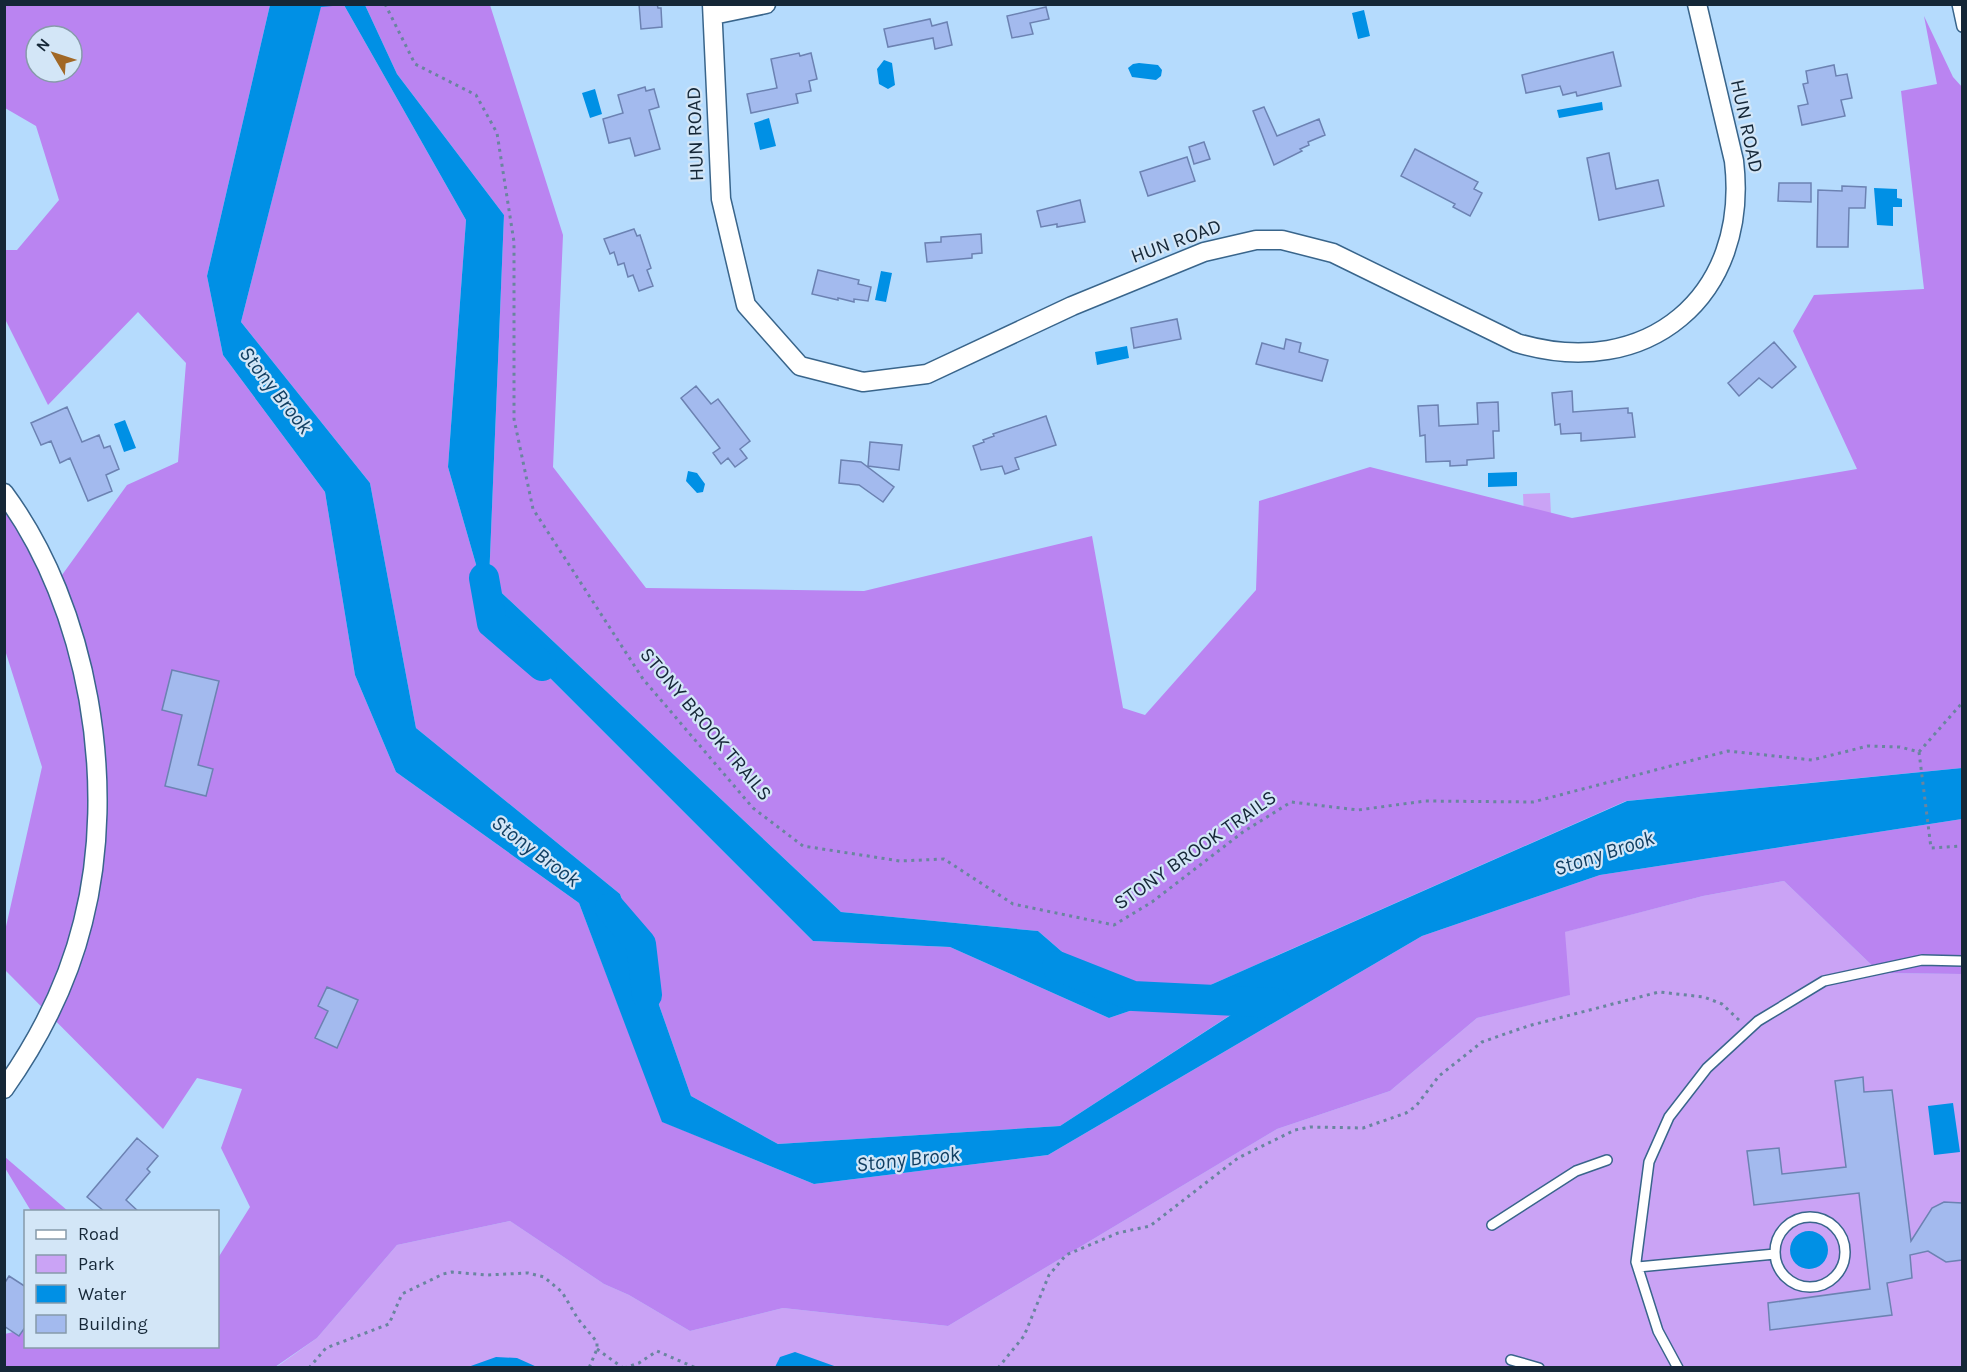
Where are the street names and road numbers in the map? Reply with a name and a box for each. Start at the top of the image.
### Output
street label: HUN ROAD [1726,77,1768,175]
street label: HUN ROAD [682,86,708,182]
street label: HUN ROAD [1128,214,1224,268]
street label: STONY BROOK TRAILS [635,643,777,805]
street label: STONY BROOK TRAILS [1110,785,1280,915]

